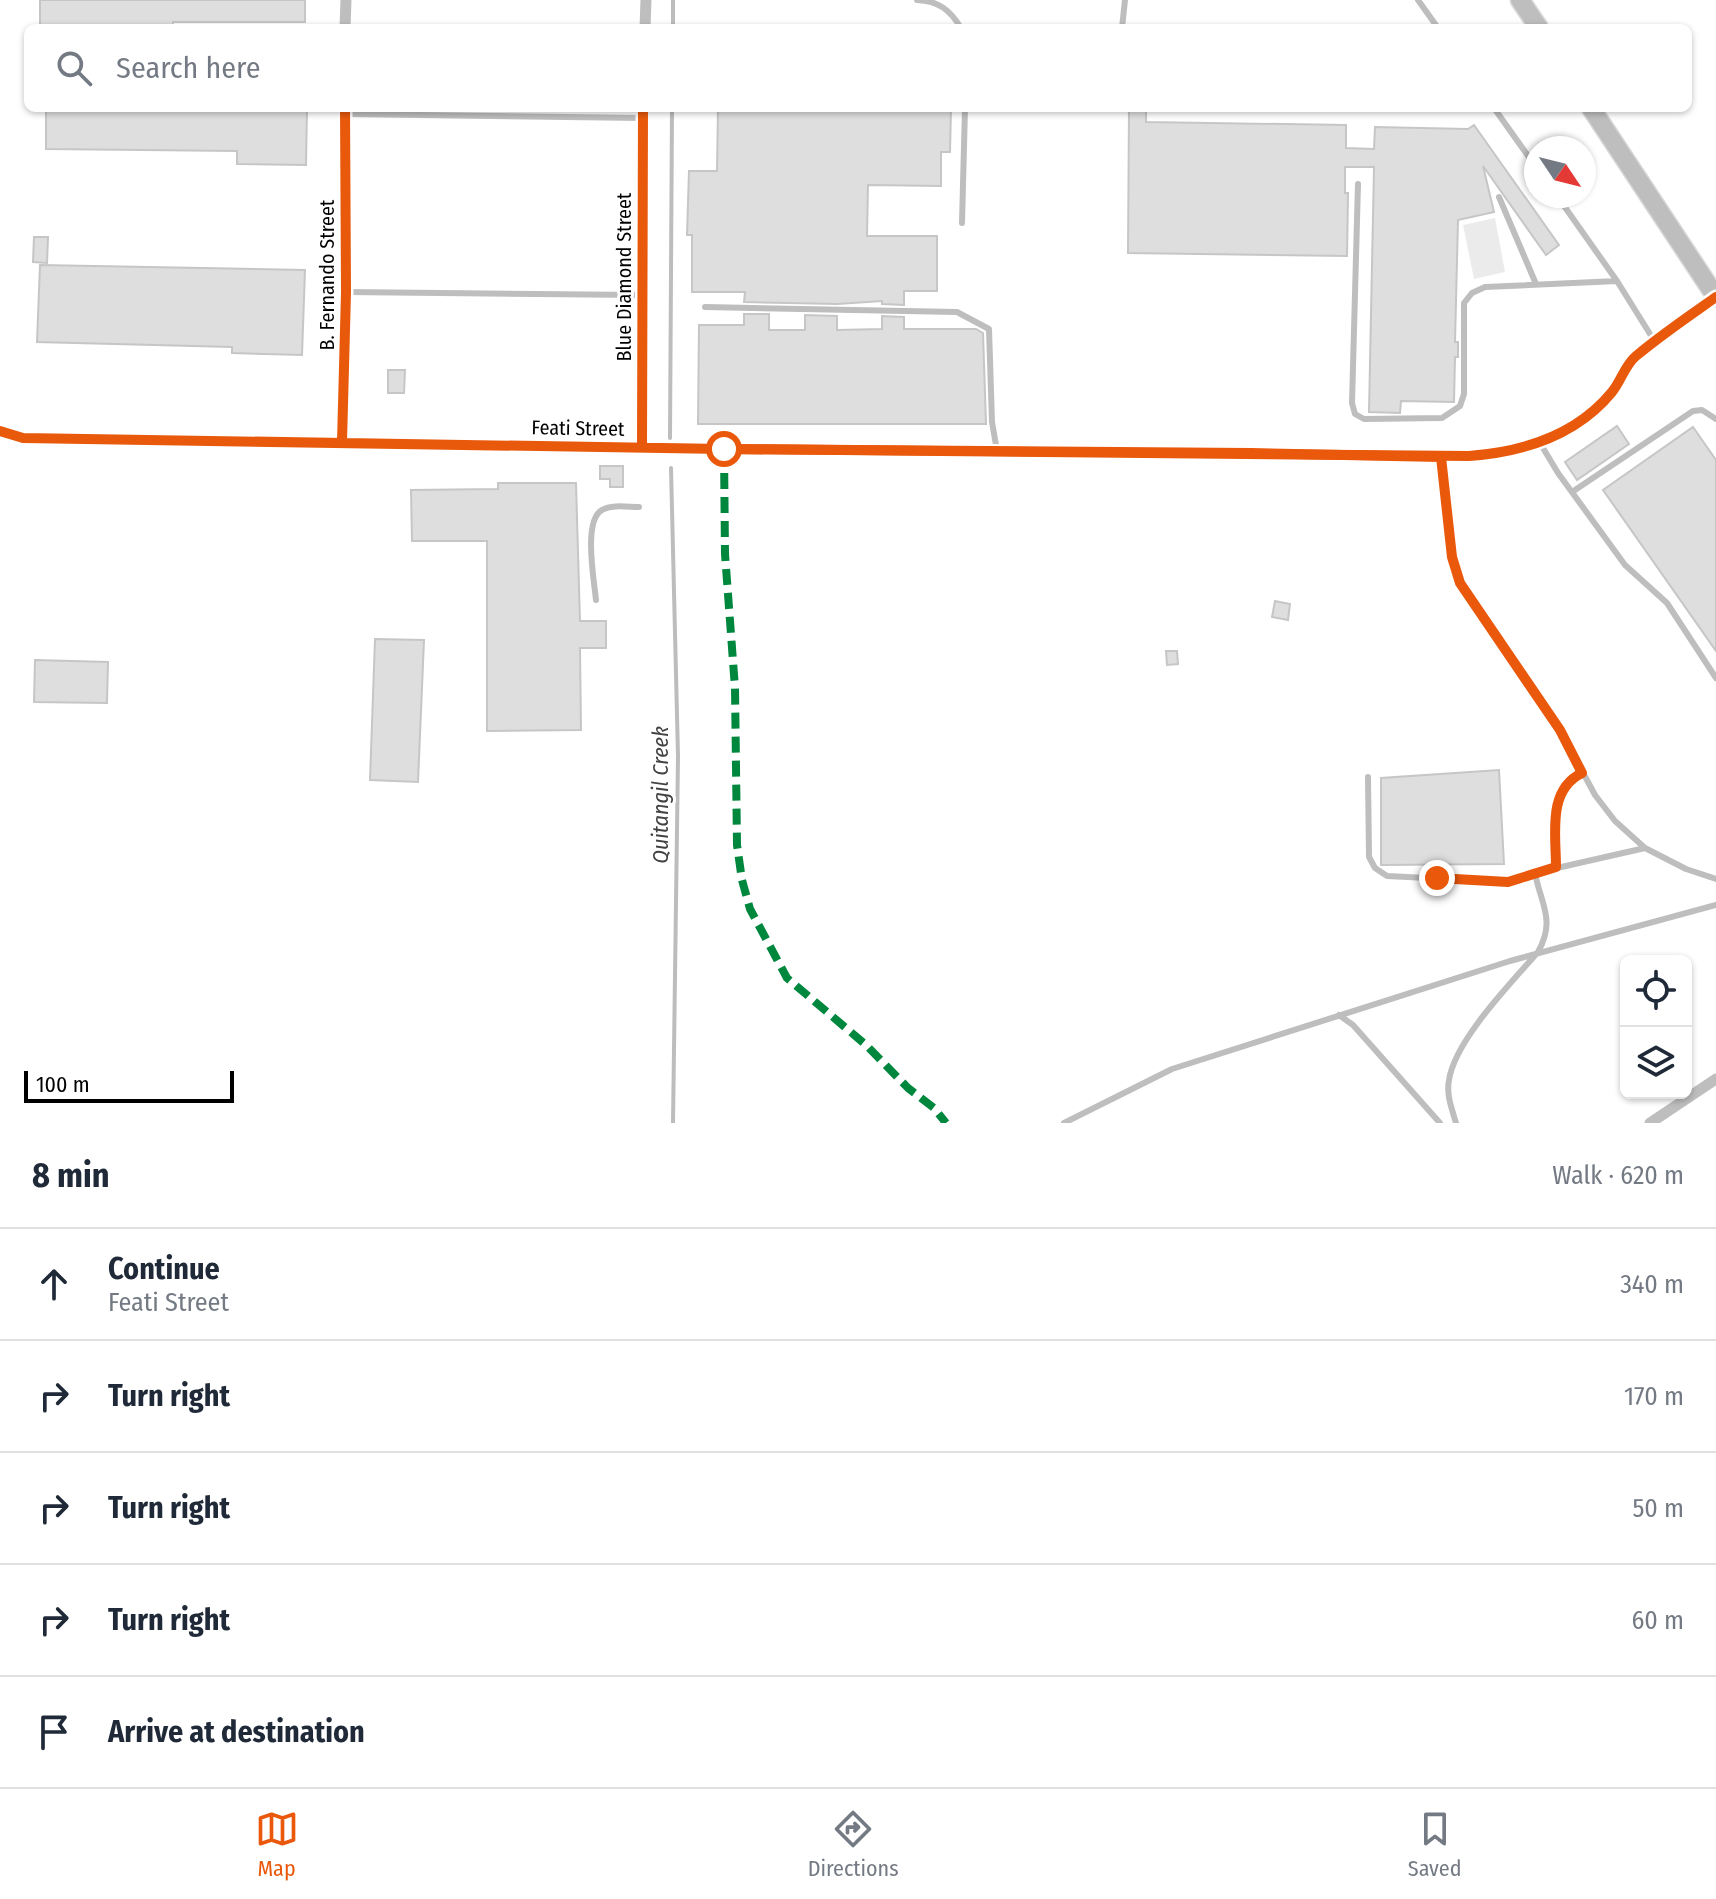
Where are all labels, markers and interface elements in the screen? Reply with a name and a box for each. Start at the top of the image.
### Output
search box [24,24,1692,112]
icon: search [52,46,96,90]
text: Search here [116,50,261,86]
north arrow [1524,136,1596,208]
street label: Blue Diamond Street [612,192,636,361]
street label: B. Fernando Street [315,199,339,350]
street label: Feati Street [531,415,625,441]
route start [706,431,742,467]
water label: Quitangil Creek [647,726,674,864]
route end [1419,860,1455,896]
map controls [1620,955,1692,1099]
button: locate [1620,955,1692,1027]
button: layers [1620,1027,1692,1099]
scale bar [24,1067,234,1103]
text: 100 m [36,1071,90,1098]
text: 8 min [32,1155,110,1196]
text: Walk · 620 m [1552,1160,1684,1191]
text: Continue [108,1251,220,1287]
icon: ahead [32,1262,76,1306]
text: 340 m [1620,1269,1684,1300]
text: Feati Street [108,1287,229,1318]
icon: right [32,1374,76,1418]
text: Turn right [108,1378,230,1414]
text: 170 m [1624,1381,1684,1412]
icon: right [32,1486,76,1530]
text: Turn right [108,1490,230,1526]
text: 50 m [1632,1493,1684,1524]
icon: right [32,1598,76,1642]
text: Turn right [108,1602,230,1638]
text: 60 m [1631,1605,1684,1636]
icon: arrive [32,1710,76,1754]
text: Arrive at destination [108,1714,365,1750]
tab: Map [255,1807,299,1882]
tab: Directions [808,1807,899,1882]
tab: Saved [1408,1807,1461,1882]

